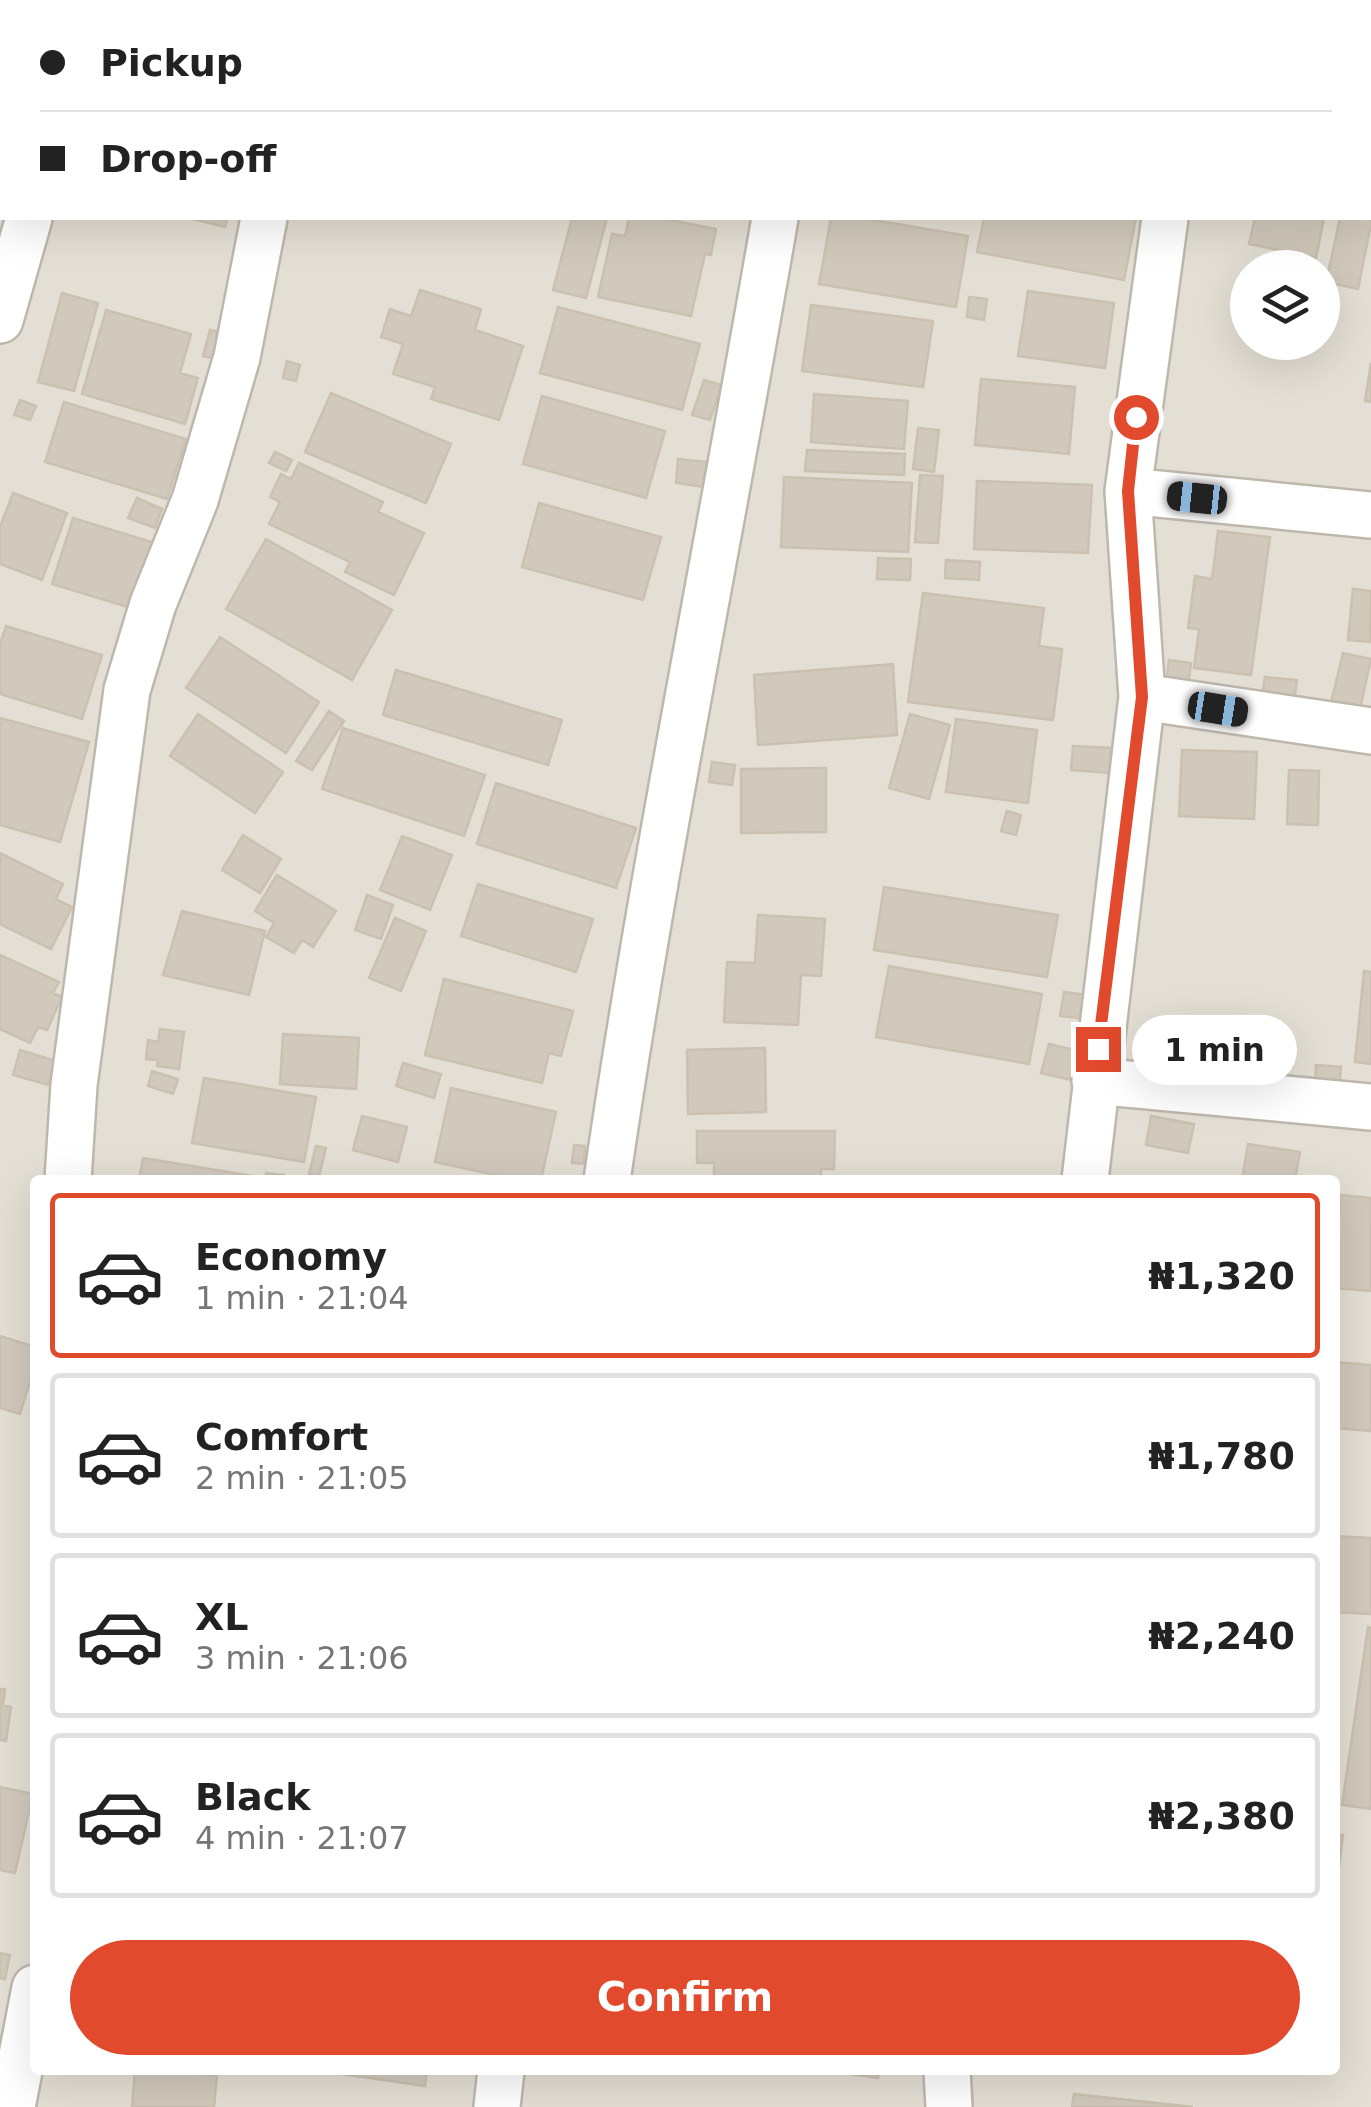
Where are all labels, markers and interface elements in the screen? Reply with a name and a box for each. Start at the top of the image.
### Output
text: Pickup [100,41,243,85]
text: Drop-off [100,137,276,181]
map controls [1230,250,1340,360]
button: layers [1230,250,1340,360]
route start [1114,395,1159,440]
car [1166,480,1228,516]
car [1186,689,1250,729]
callout: 1 min [1133,1014,1298,1084]
route end [1076,1027,1121,1072]
text: 1 min [1164,1031,1265,1069]
icon: car [75,1231,165,1321]
text: Economy [195,1235,387,1279]
text: ₦1,320 [1148,1254,1295,1298]
text: 1 min · 21:04 [195,1279,409,1317]
icon: car [75,1411,165,1501]
text: Comfort [195,1415,368,1459]
text: ₦1,780 [1148,1434,1295,1478]
text: 2 min · 21:05 [195,1459,409,1497]
icon: car [75,1591,165,1681]
text: XL [195,1595,249,1639]
text: ₦2,240 [1148,1614,1295,1658]
text: 3 min · 21:06 [195,1639,409,1677]
icon: car [75,1771,165,1861]
text: Black [195,1775,310,1819]
text: ₦2,380 [1148,1794,1295,1838]
text: 4 min · 21:07 [195,1819,409,1857]
button: Confirm [70,1940,1300,2055]

